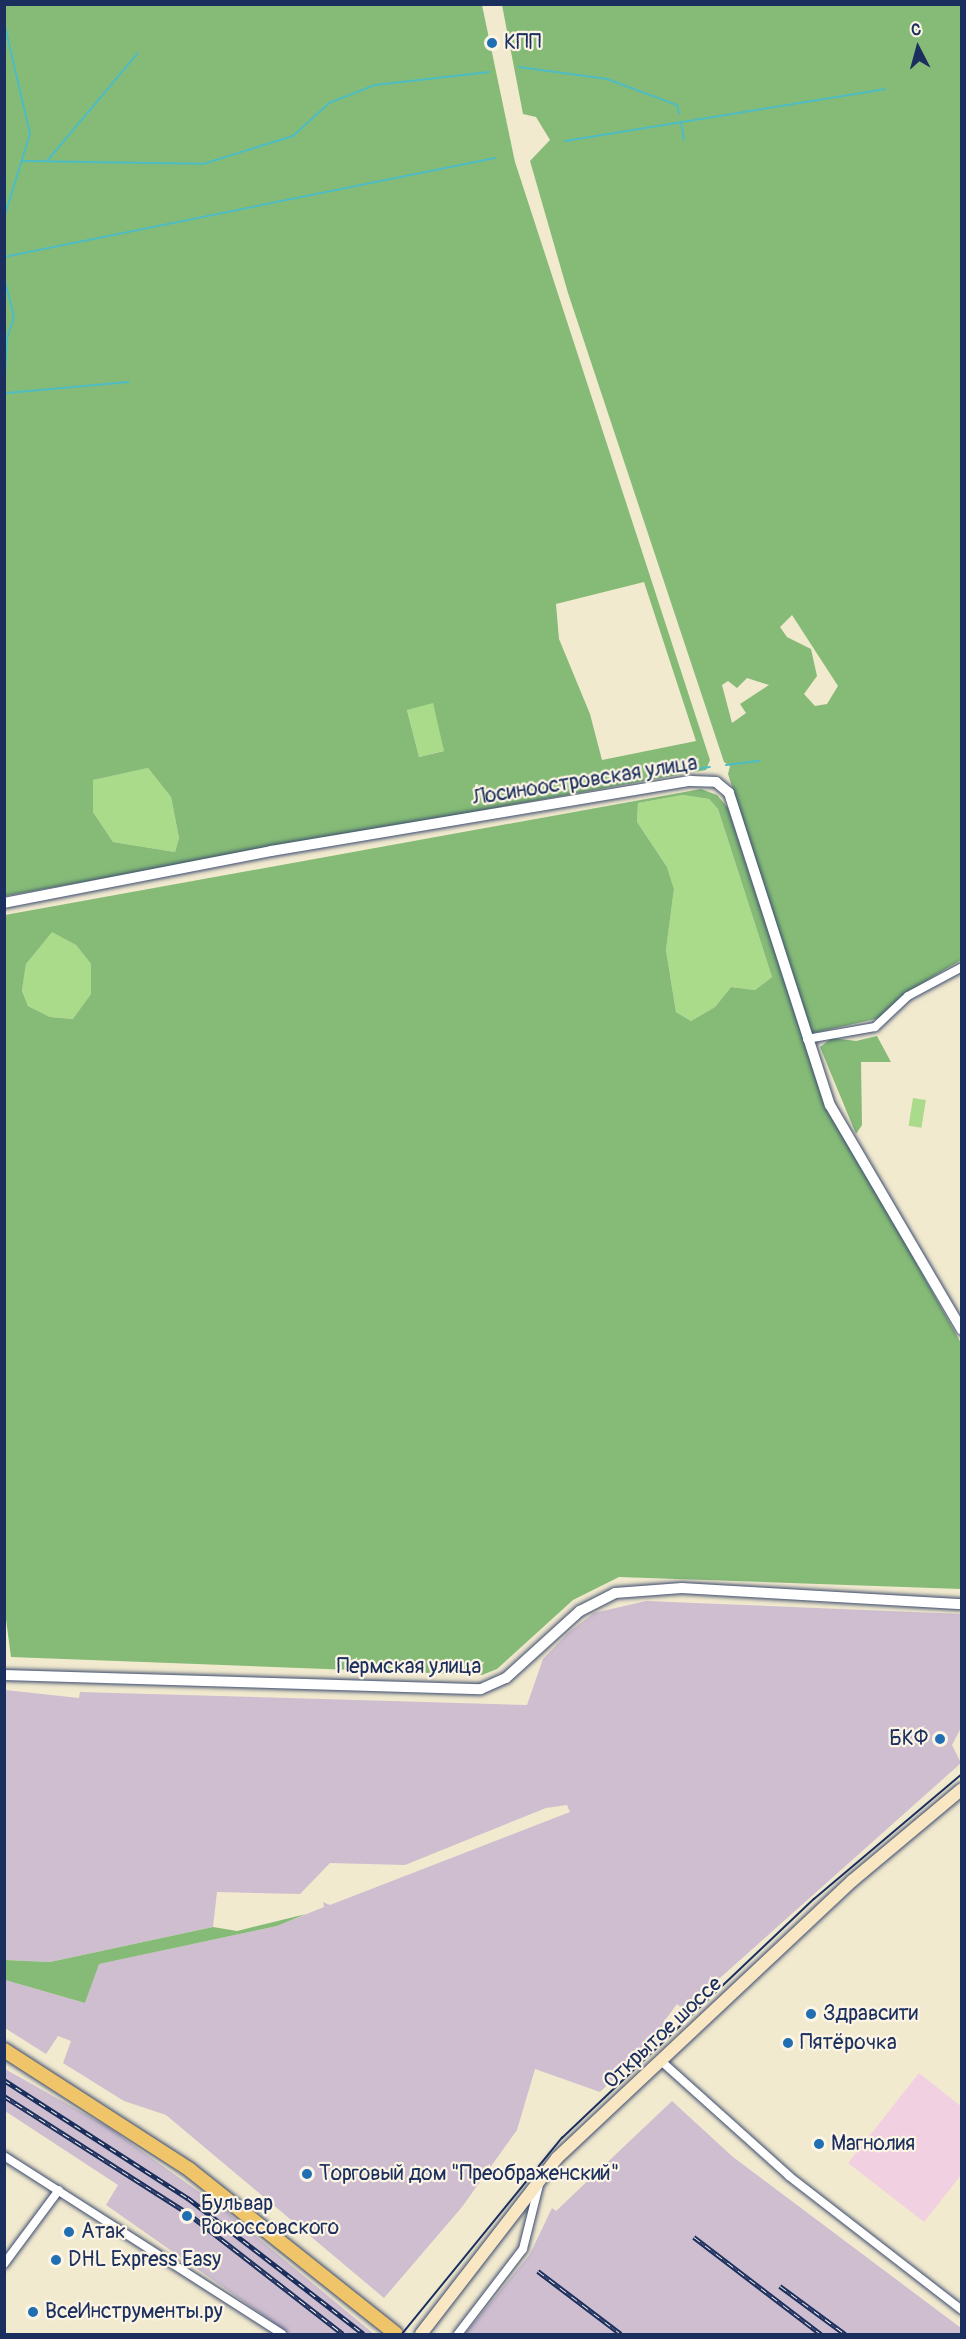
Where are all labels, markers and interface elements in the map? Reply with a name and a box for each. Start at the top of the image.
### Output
north arrow [888,18,948,78]
text: С [910,20,922,41]
place label: КПП [504,30,541,56]
marker: КПП [485,36,499,50]
street label: Лосиноостровская улица [471,751,699,811]
street label: Пермская улица [337,1654,481,1680]
place label: БКФ [889,1726,928,1752]
marker: БКФ [933,1732,947,1746]
street label: Открытое шоссе [599,1972,727,2094]
place label: Здравсити [823,2001,918,2027]
marker: Здравсити [804,2007,818,2021]
place label: Пятёрочка [800,2030,897,2056]
marker: Пятёрочка [781,2036,795,2050]
place label: Магнолия [831,2131,915,2157]
marker: Магнолия [812,2137,826,2151]
place label: Торговый дом "Преображенский" [319,2161,619,2187]
marker: Торговый дом "Преображенский" [300,2167,314,2181]
place label: Бульвар Рокоссовского [201,2191,339,2241]
marker: Бульвар Рокоссовского [178,2207,196,2225]
place label: Атак [81,2219,126,2245]
marker: Атак [62,2225,76,2239]
place label: DHL Express Easy [68,2247,221,2273]
marker: DHL Express Easy [49,2253,63,2267]
place label: ВсеИнструменты.ру [45,2299,223,2325]
marker: ВсеИнструменты.ру [26,2305,40,2319]

